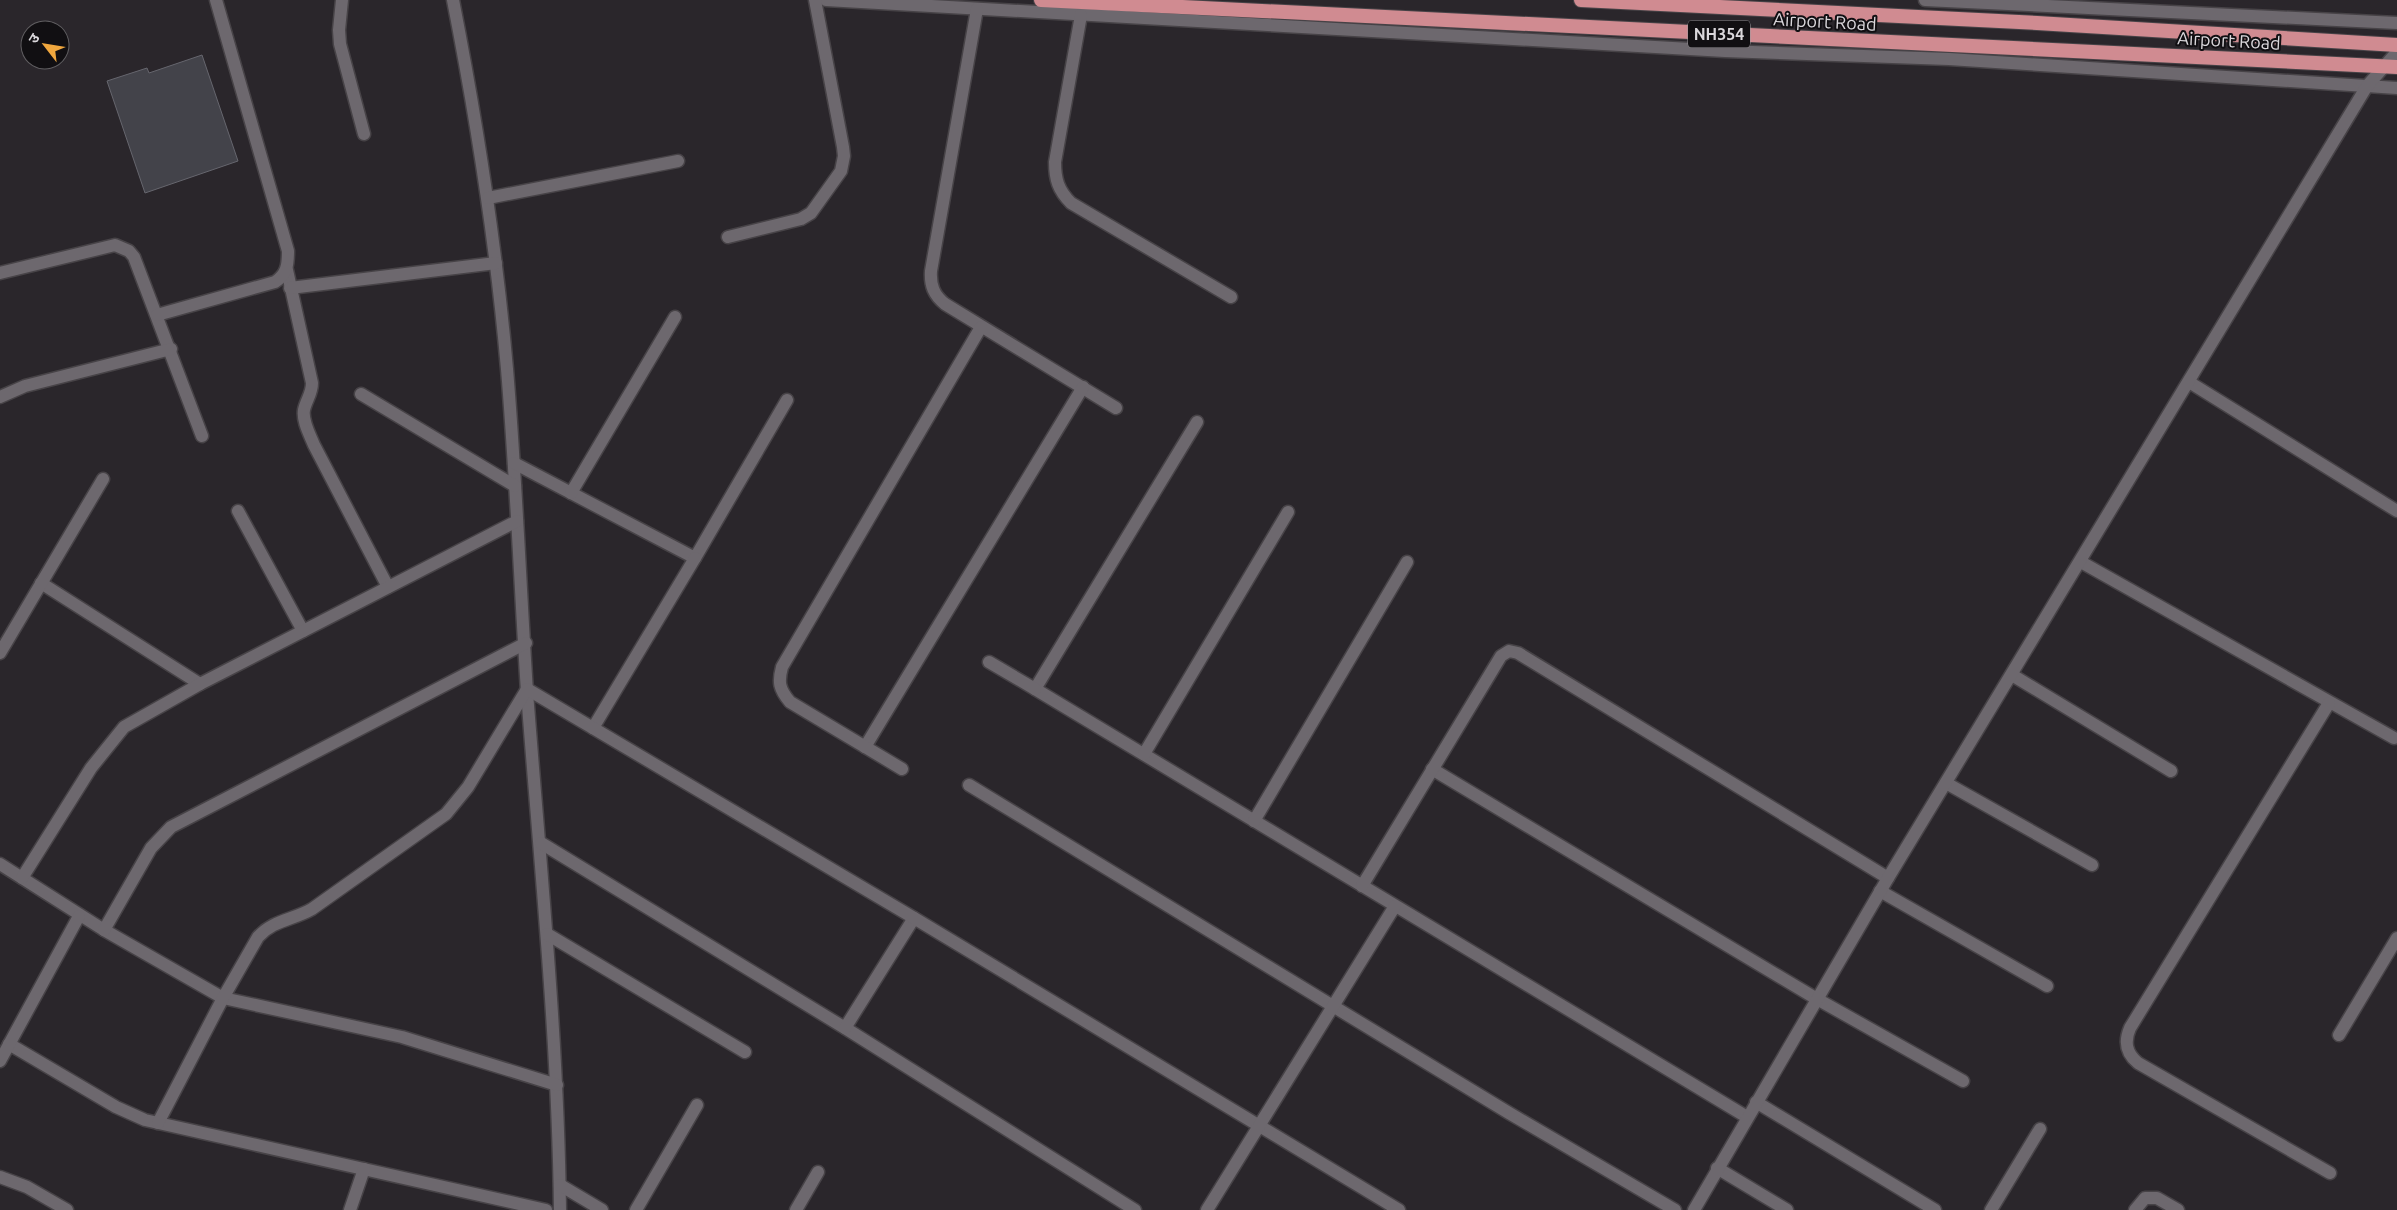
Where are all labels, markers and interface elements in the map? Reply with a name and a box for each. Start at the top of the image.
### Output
street label: Airport Road [1773,8,1877,34]
north arrow [20,20,70,70]
road number: NH354 [1688,20,1750,48]
street label: Airport Road [2177,27,2281,53]
text: उ [25,30,43,46]

